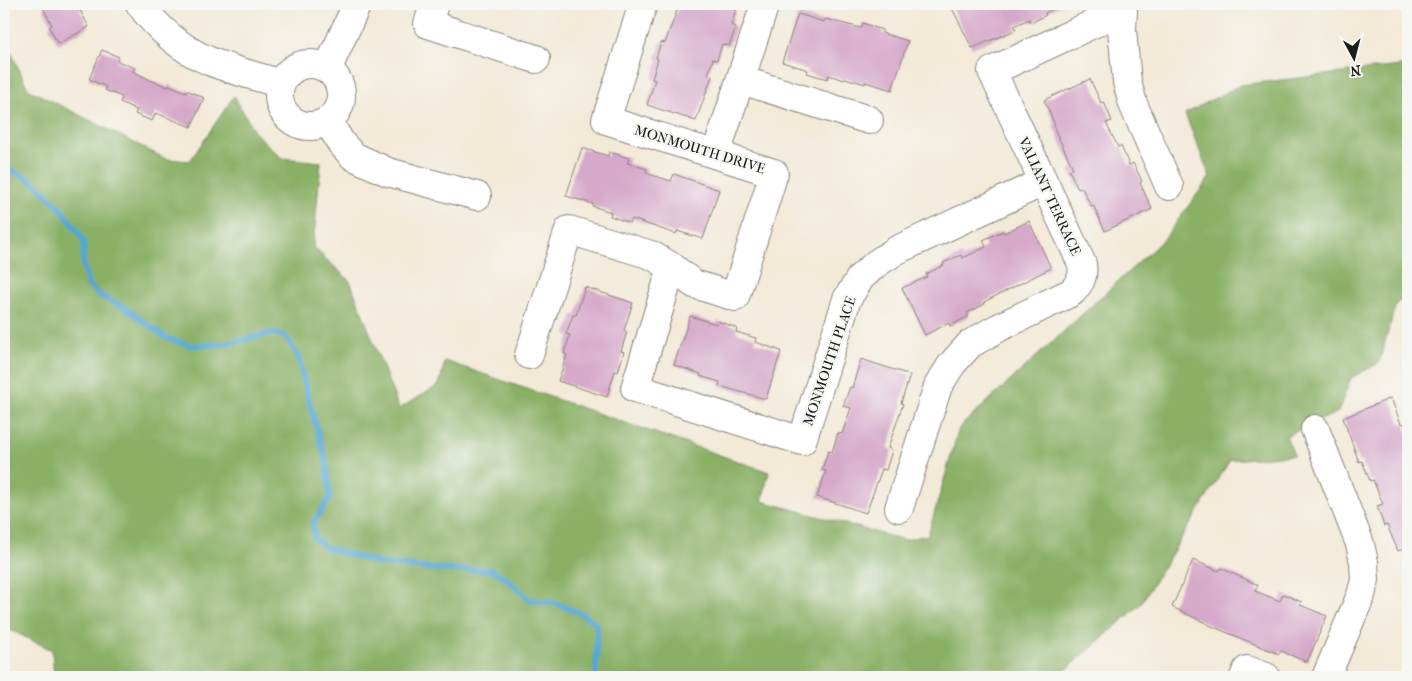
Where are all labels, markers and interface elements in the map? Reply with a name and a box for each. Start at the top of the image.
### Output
north arrow [1330,32,1380,82]
text: N [1349,61,1362,80]
street label: MONMOUTH DRIVE [632,121,768,178]
street label: VALIANT TERRACE [1014,134,1085,258]
street label: MONMOUTH PLACE [799,294,860,428]

